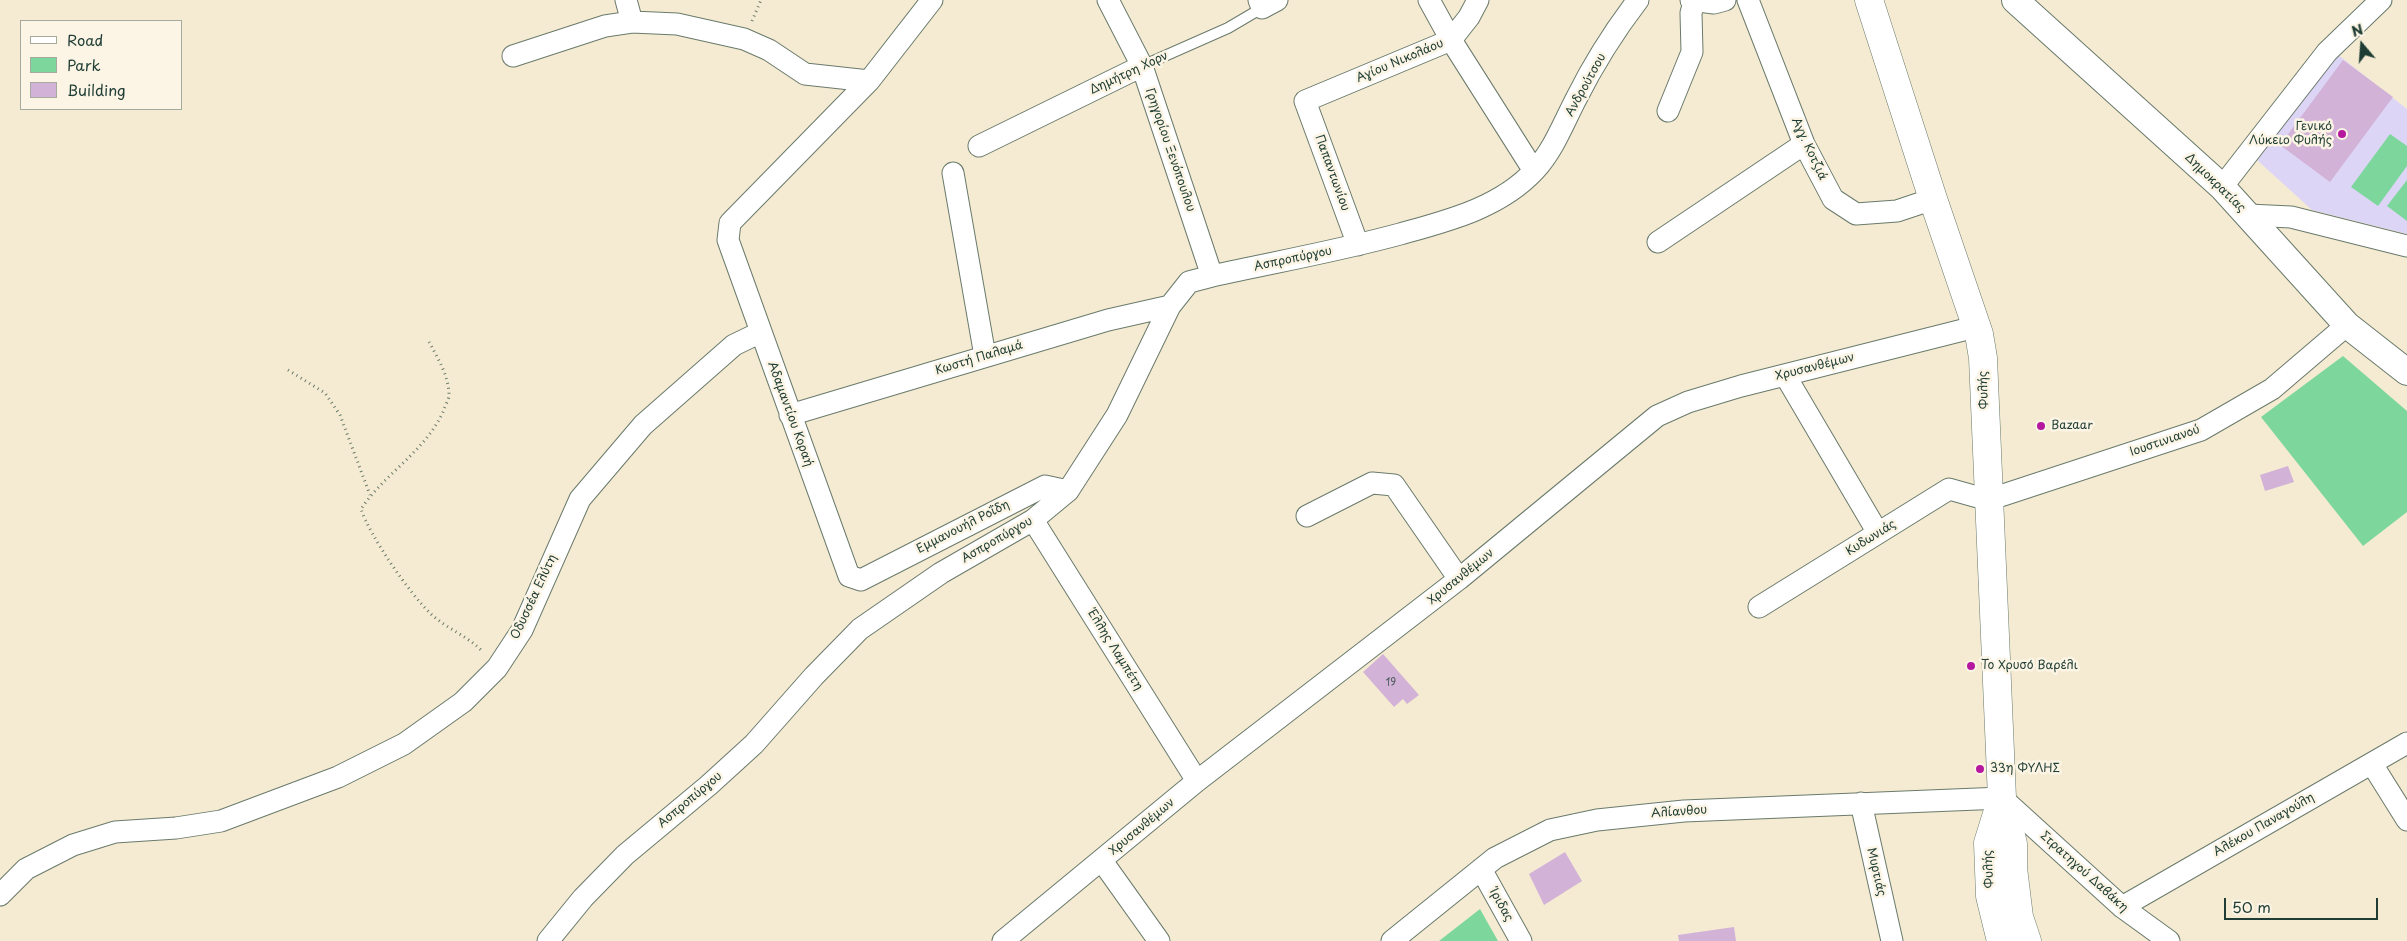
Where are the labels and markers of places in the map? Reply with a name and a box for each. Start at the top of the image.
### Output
place label: Γενικό Λύκειο Φυλής [2249,120,2332,148]
marker: Γενικό Λύκειο Φυλής [2336,128,2348,140]
place label: Bazaar [2051,419,2093,433]
marker: Bazaar [2035,420,2047,432]
place label: Το Χρυσό Βαρέλι [1981,659,2078,673]
marker: Το Χρυσό Βαρέλι [1965,660,1977,672]
place label: 33η ΦΥΛΗΣ [1990,762,2060,776]
marker: 33η ΦΥΛΗΣ [1974,763,1986,775]

